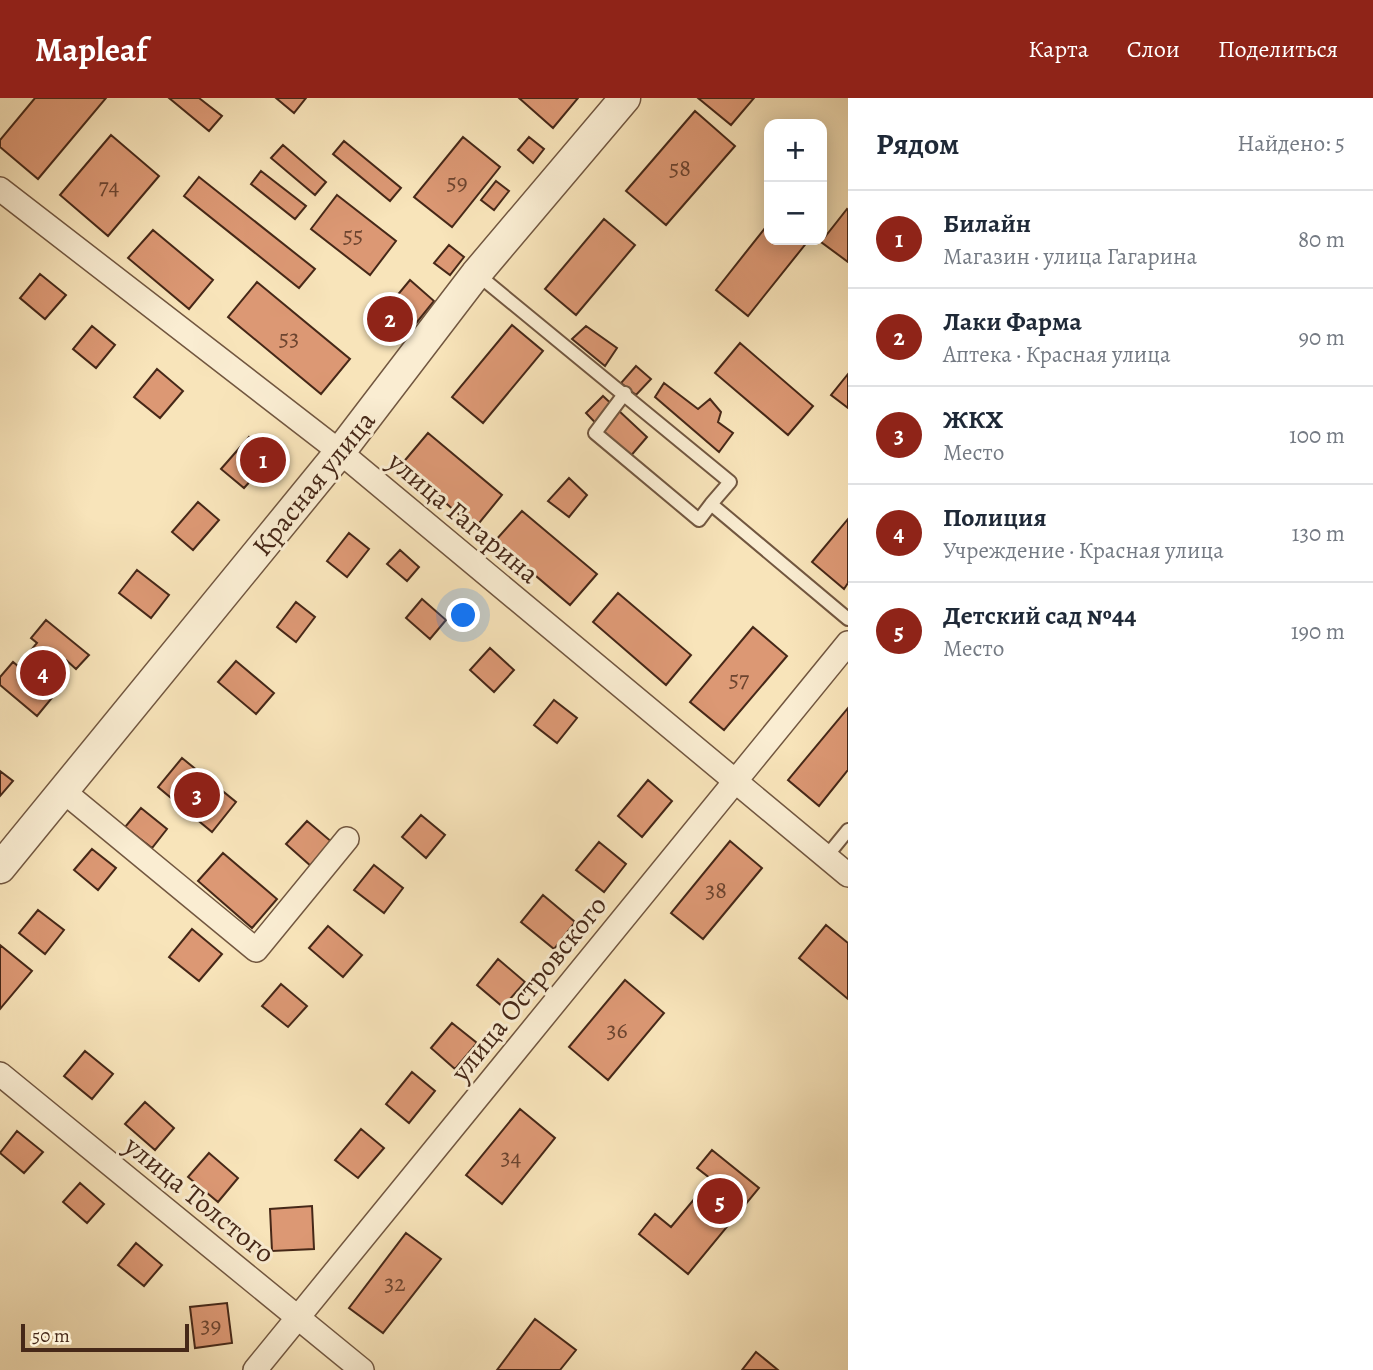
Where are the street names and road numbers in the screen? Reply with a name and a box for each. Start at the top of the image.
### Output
street label: Красная улица [243,403,384,564]
street label: улица Гагарина [379,442,547,592]
street label: улица Островского [441,888,616,1090]
street label: улица Толстого [115,1127,283,1272]

